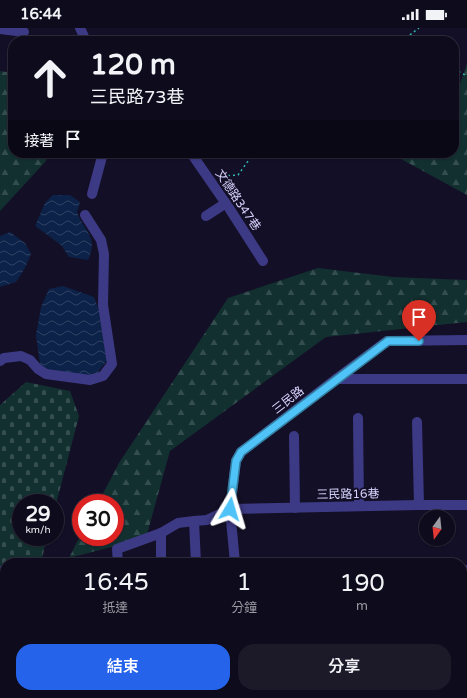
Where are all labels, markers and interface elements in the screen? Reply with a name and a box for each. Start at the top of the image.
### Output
text: 16:44 [20,5,62,23]
text: 120 m [90,48,176,82]
icon: ahead [24,52,76,104]
text: 三民路73巷 [90,86,185,108]
icon: arrive [62,128,84,150]
text: 接著 [24,132,54,150]
street label: 文德路347巷 [212,167,264,233]
pin [402,300,436,341]
icon: arrive [408,306,430,328]
street label: 三民路 [270,383,306,417]
street label: 三民路16巷 [316,486,380,502]
position arrow [209,488,251,530]
speed limit sign: 30 [72,494,124,546]
text: 29 [25,503,51,527]
north arrow [419,510,455,546]
map controls [419,510,455,546]
text: km/h [25,524,51,536]
text: 16:45 [82,568,149,597]
text: 1 [237,568,252,597]
text: 190 [339,569,385,598]
text: m [356,598,368,614]
text: 抵達 [103,600,129,616]
text: 分鐘 [231,600,257,616]
button: 結束 [16,644,230,690]
button: 分享 [238,644,451,690]

